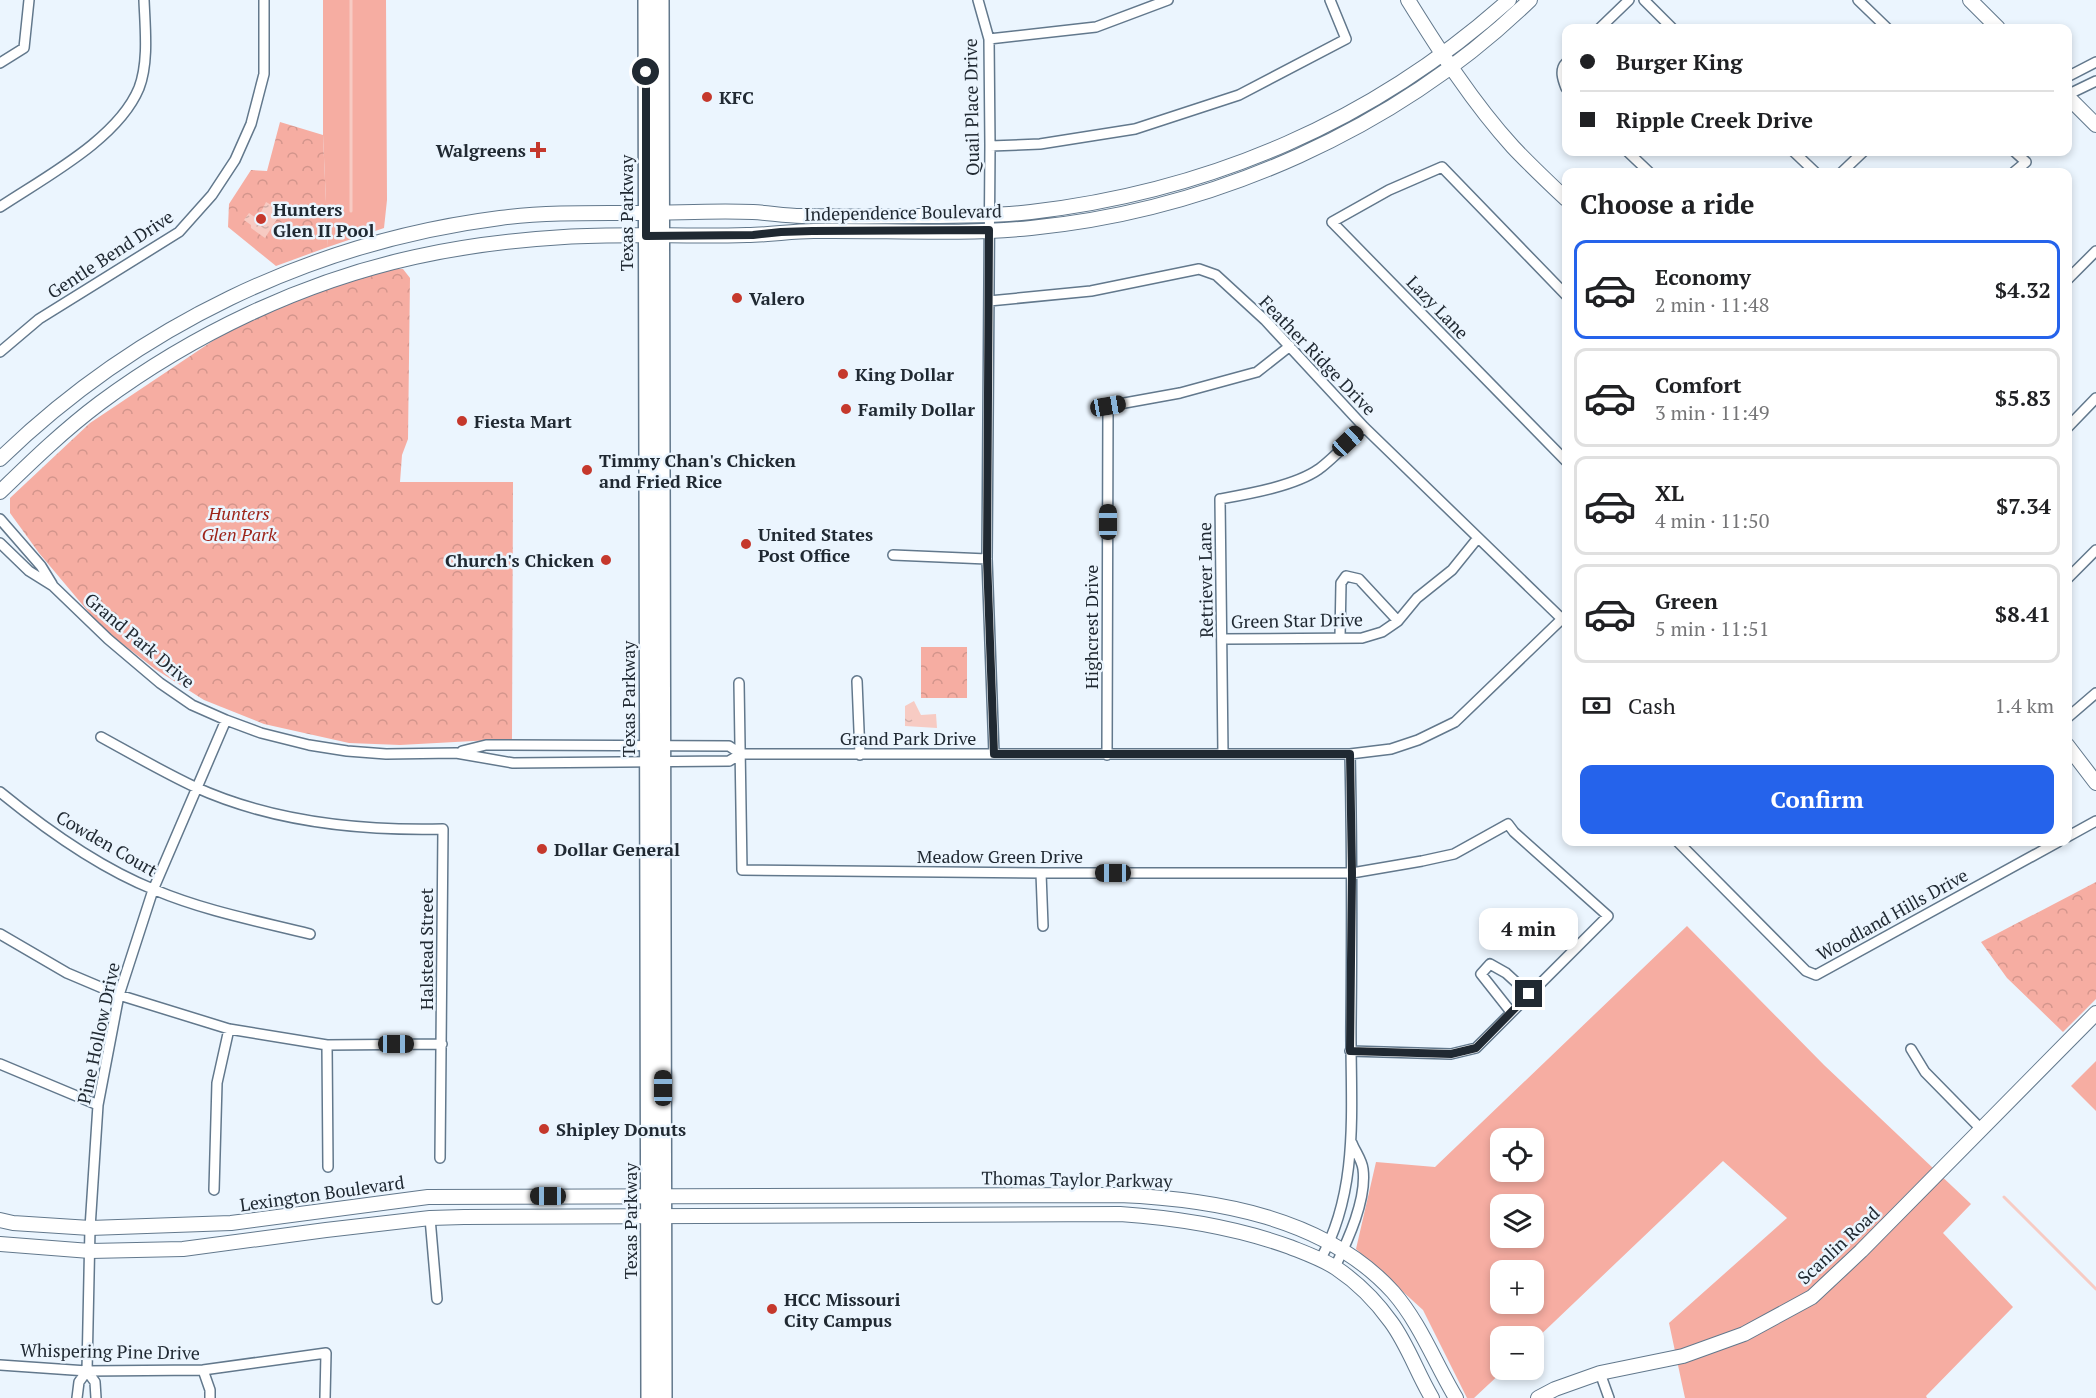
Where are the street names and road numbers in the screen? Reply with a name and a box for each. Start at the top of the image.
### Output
street label: Quail Place Drive [958,38,984,176]
street label: Texas Parkway [614,154,638,271]
street label: Independence Boulevard [804,198,1002,226]
street label: Gentle Bend Drive [42,204,178,304]
street label: Lazy Lane [1402,270,1474,344]
street label: Feather Ridge Drive [1254,290,1382,420]
street label: Retriever Lane [1192,522,1218,638]
street label: Highcrest Drive [1079,565,1103,689]
street label: Grand Park Drive [80,587,200,693]
street label: Green Star Drive [1231,607,1363,633]
street label: Texas Parkway [616,640,640,757]
street label: Grand Park Drive [840,726,976,750]
street label: Cowden Court [52,804,162,882]
street label: Meadow Green Drive [917,844,1083,868]
street label: Woodland Hills Drive [1812,862,1972,966]
street label: Halstead Street [414,887,438,1010]
street label: Pine Hollow Drive [71,960,125,1106]
street label: Texas Parkway [618,1162,642,1279]
street label: Thomas Taylor Parkway [981,1165,1174,1193]
street label: Lexington Boulevard [238,1170,406,1216]
street label: Scanlin Road [1792,1201,1884,1289]
street label: Whispering Pine Drive [20,1337,200,1365]

